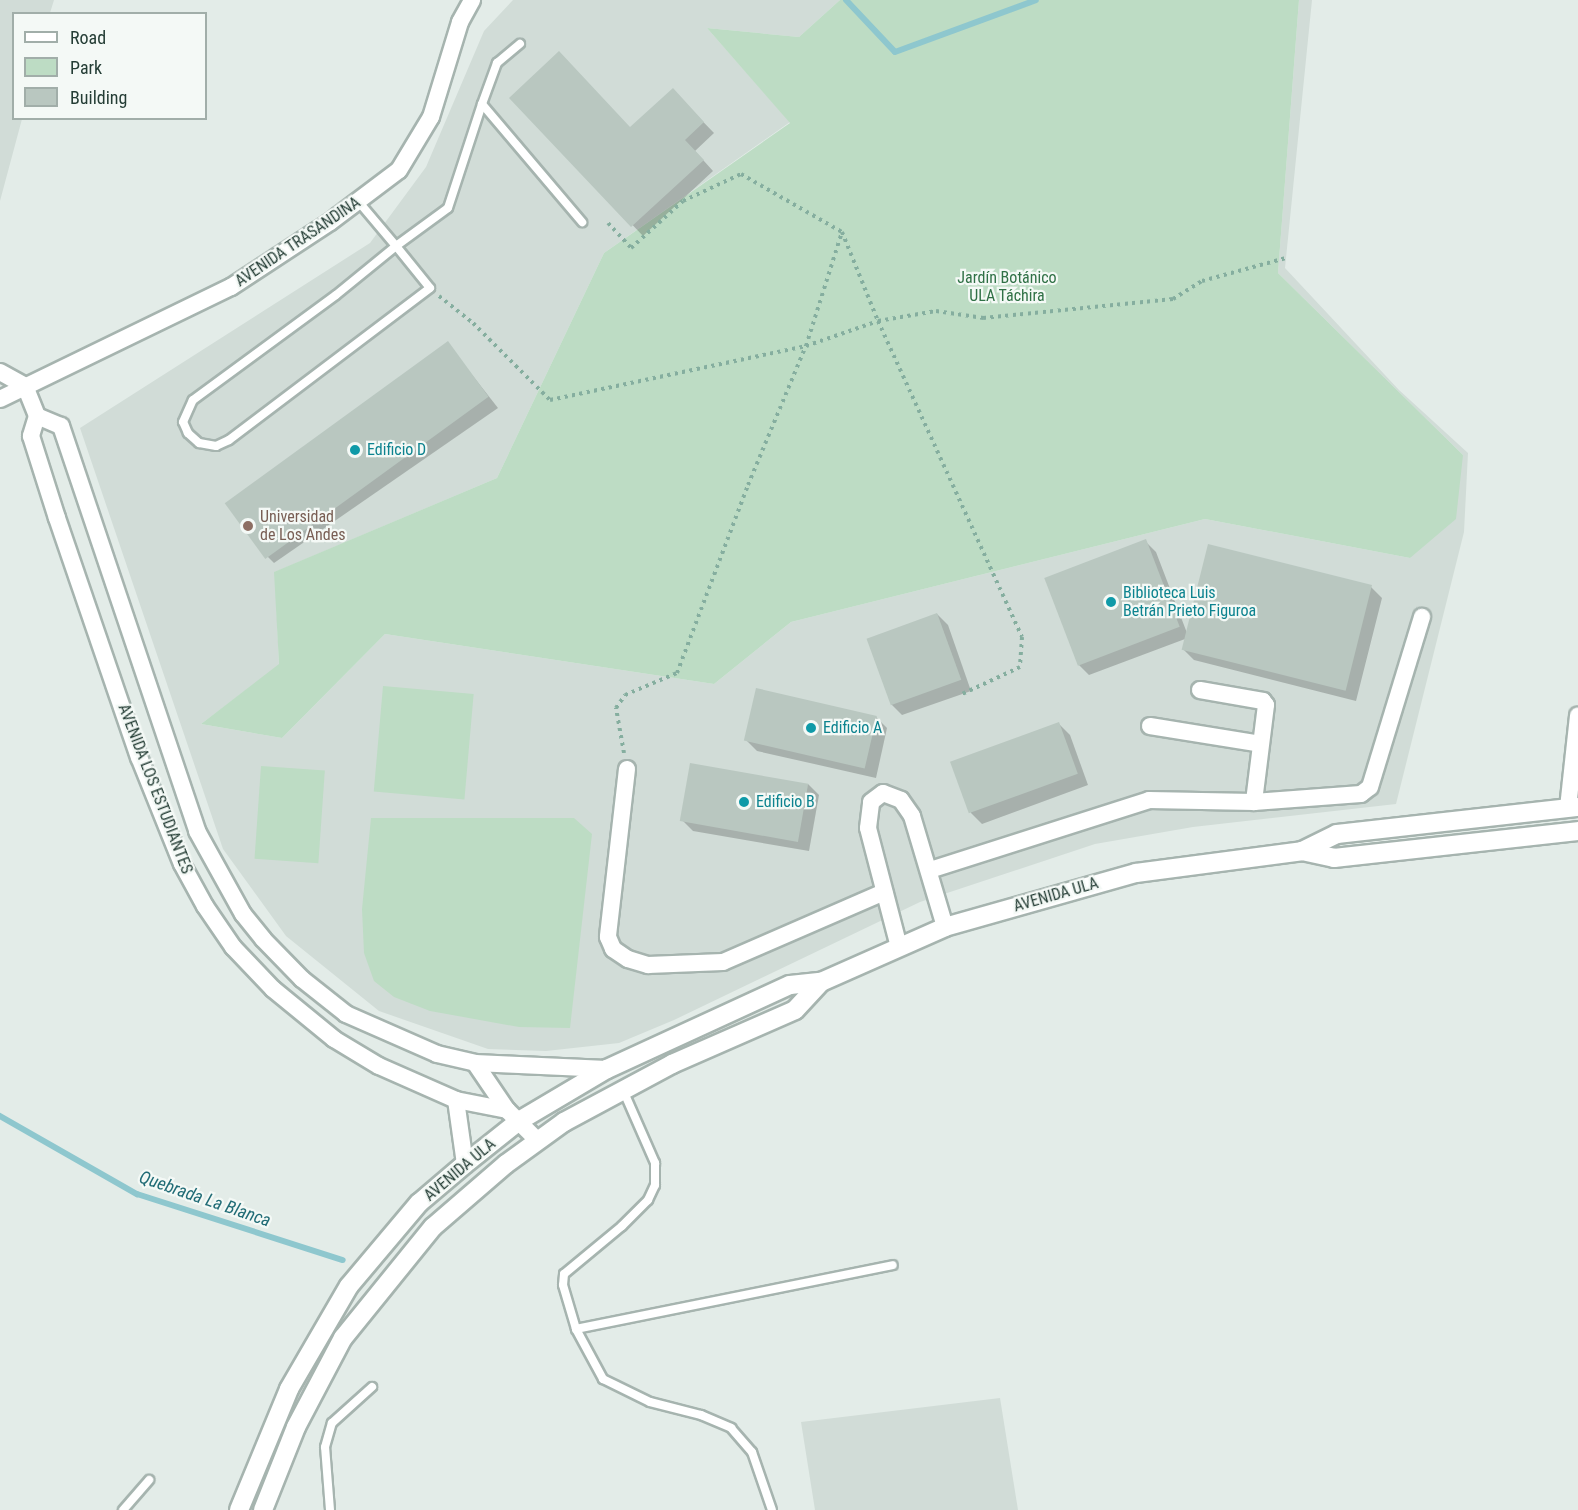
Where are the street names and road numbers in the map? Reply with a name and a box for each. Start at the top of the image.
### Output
street label: AVENIDA TRASANDINA [232,193,364,291]
street label: AVENIDA LOS ESTUDIANTES [114,701,196,877]
street label: AVENIDA ULA [1011,874,1101,916]
street label: AVENIDA ULA [420,1135,500,1205]

